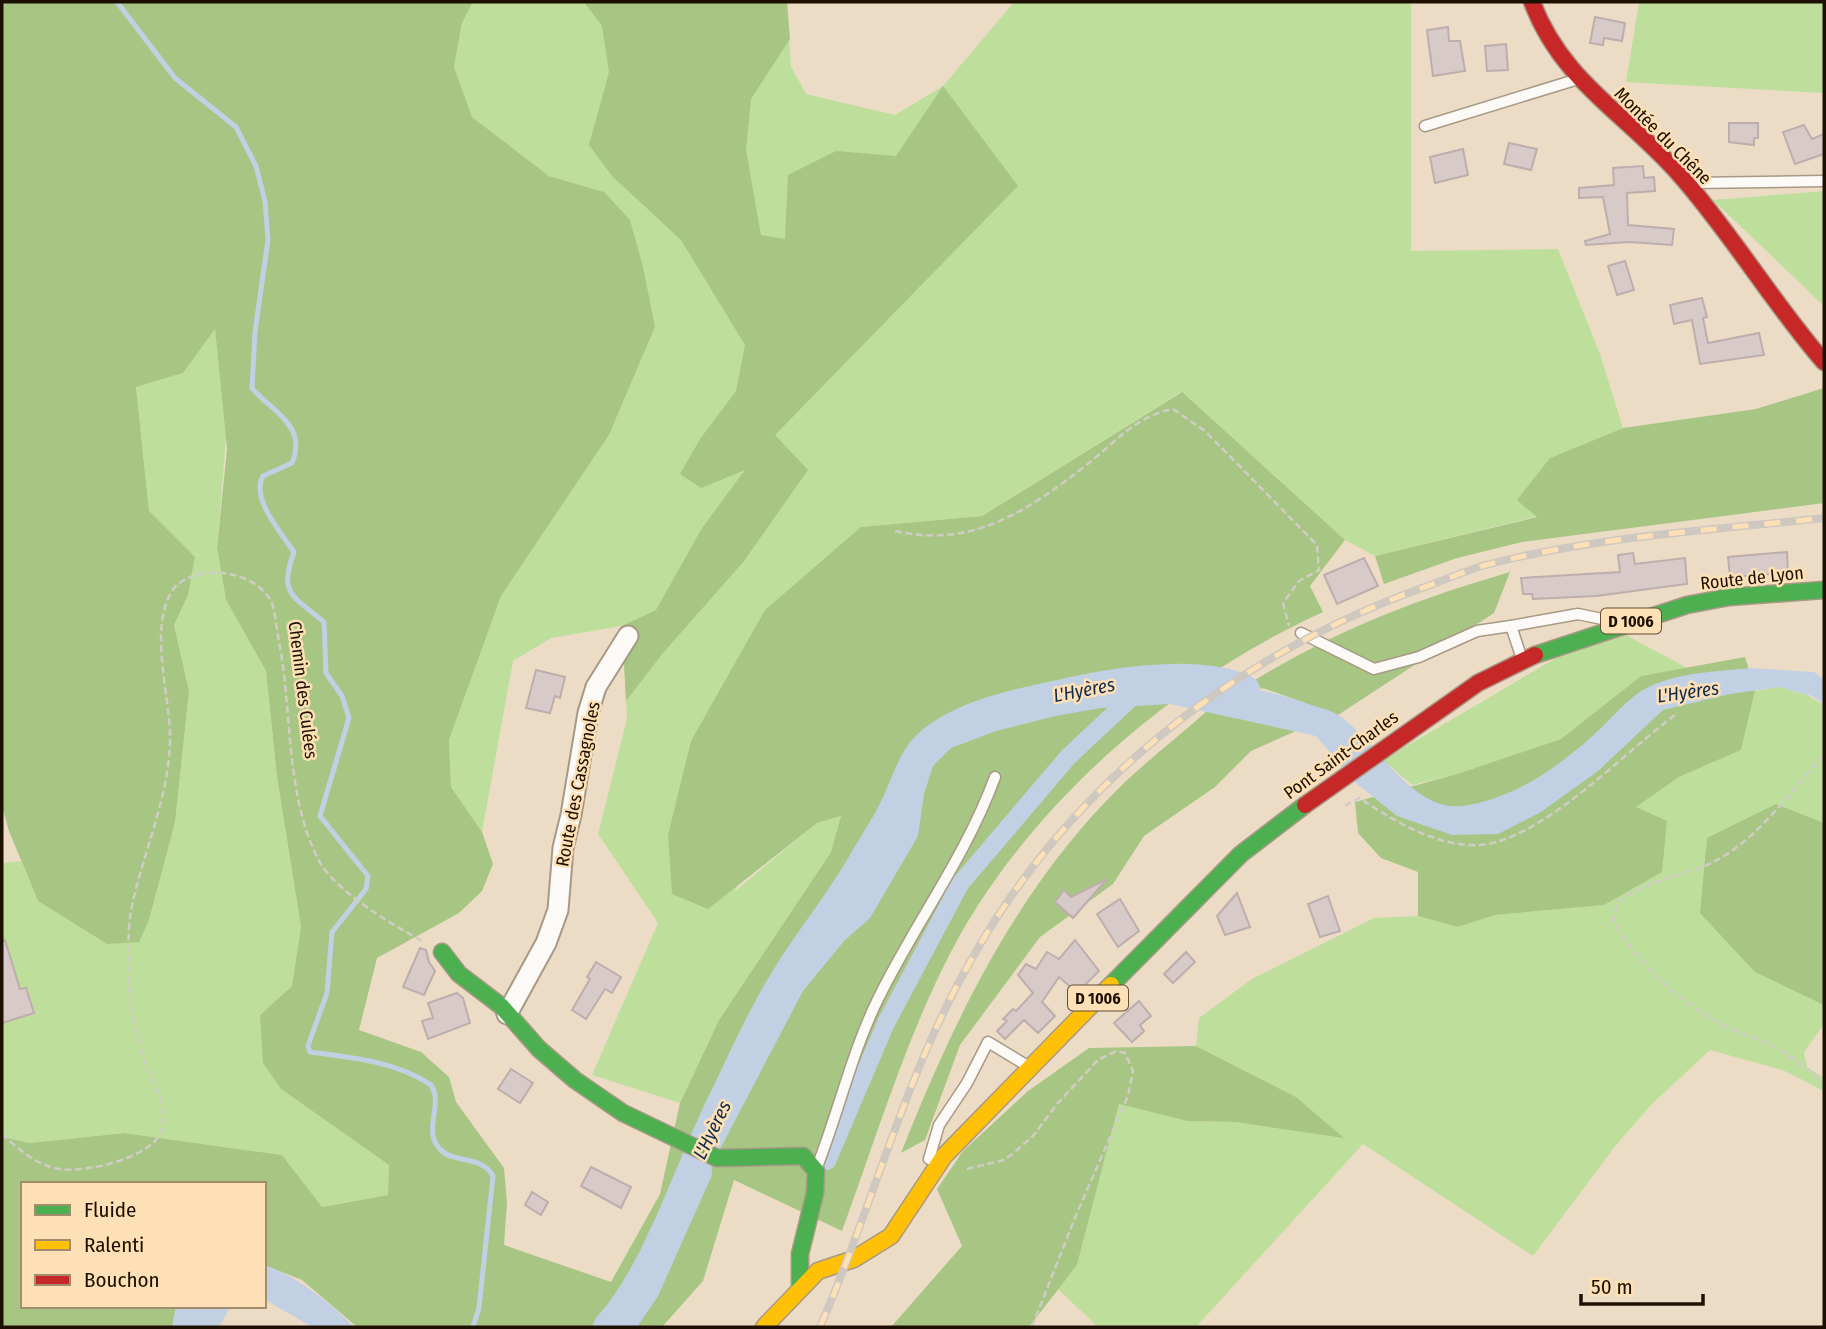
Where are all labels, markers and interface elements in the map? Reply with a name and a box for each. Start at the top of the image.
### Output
street label: Montée du Chêne [1610,83,1716,189]
street label: Route de Lyon [1699,562,1805,594]
road number: D 1006 [1601,608,1661,634]
street label: Chemin des Culées [284,620,322,760]
water label: L'Hyères [1051,673,1117,707]
water label: L'Hyères [1656,676,1720,708]
street label: Route des Cassagnoles [551,699,605,868]
street label: Pont Saint-Charles [1279,706,1403,804]
road number: D 1006 [1068,986,1128,1010]
water label: L'Hyères [688,1097,736,1163]
legend [21,1182,266,1308]
text: Fluide [84,1197,136,1223]
text: Ralenti [84,1232,144,1258]
scale bar [1581,1262,1703,1306]
text: Bouchon [84,1267,160,1293]
text: 50 m [1591,1274,1633,1300]

